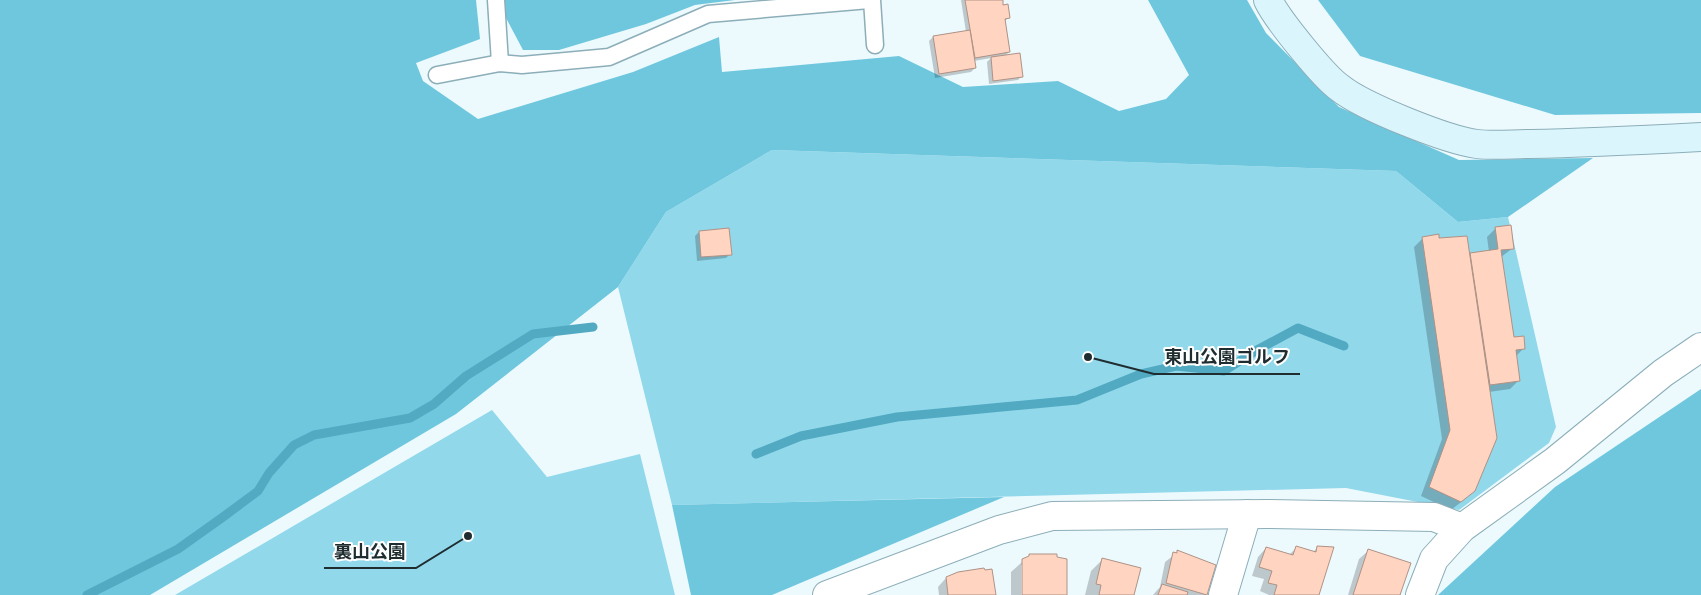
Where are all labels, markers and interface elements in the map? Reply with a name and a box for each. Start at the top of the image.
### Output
callout: 東山公園ゴルフ [1154,341,1300,374]
text: 東山公園ゴルフ [1164,346,1290,367]
callout: 裏山公園 [324,535,416,568]
text: 裏山公園 [334,541,406,562]

